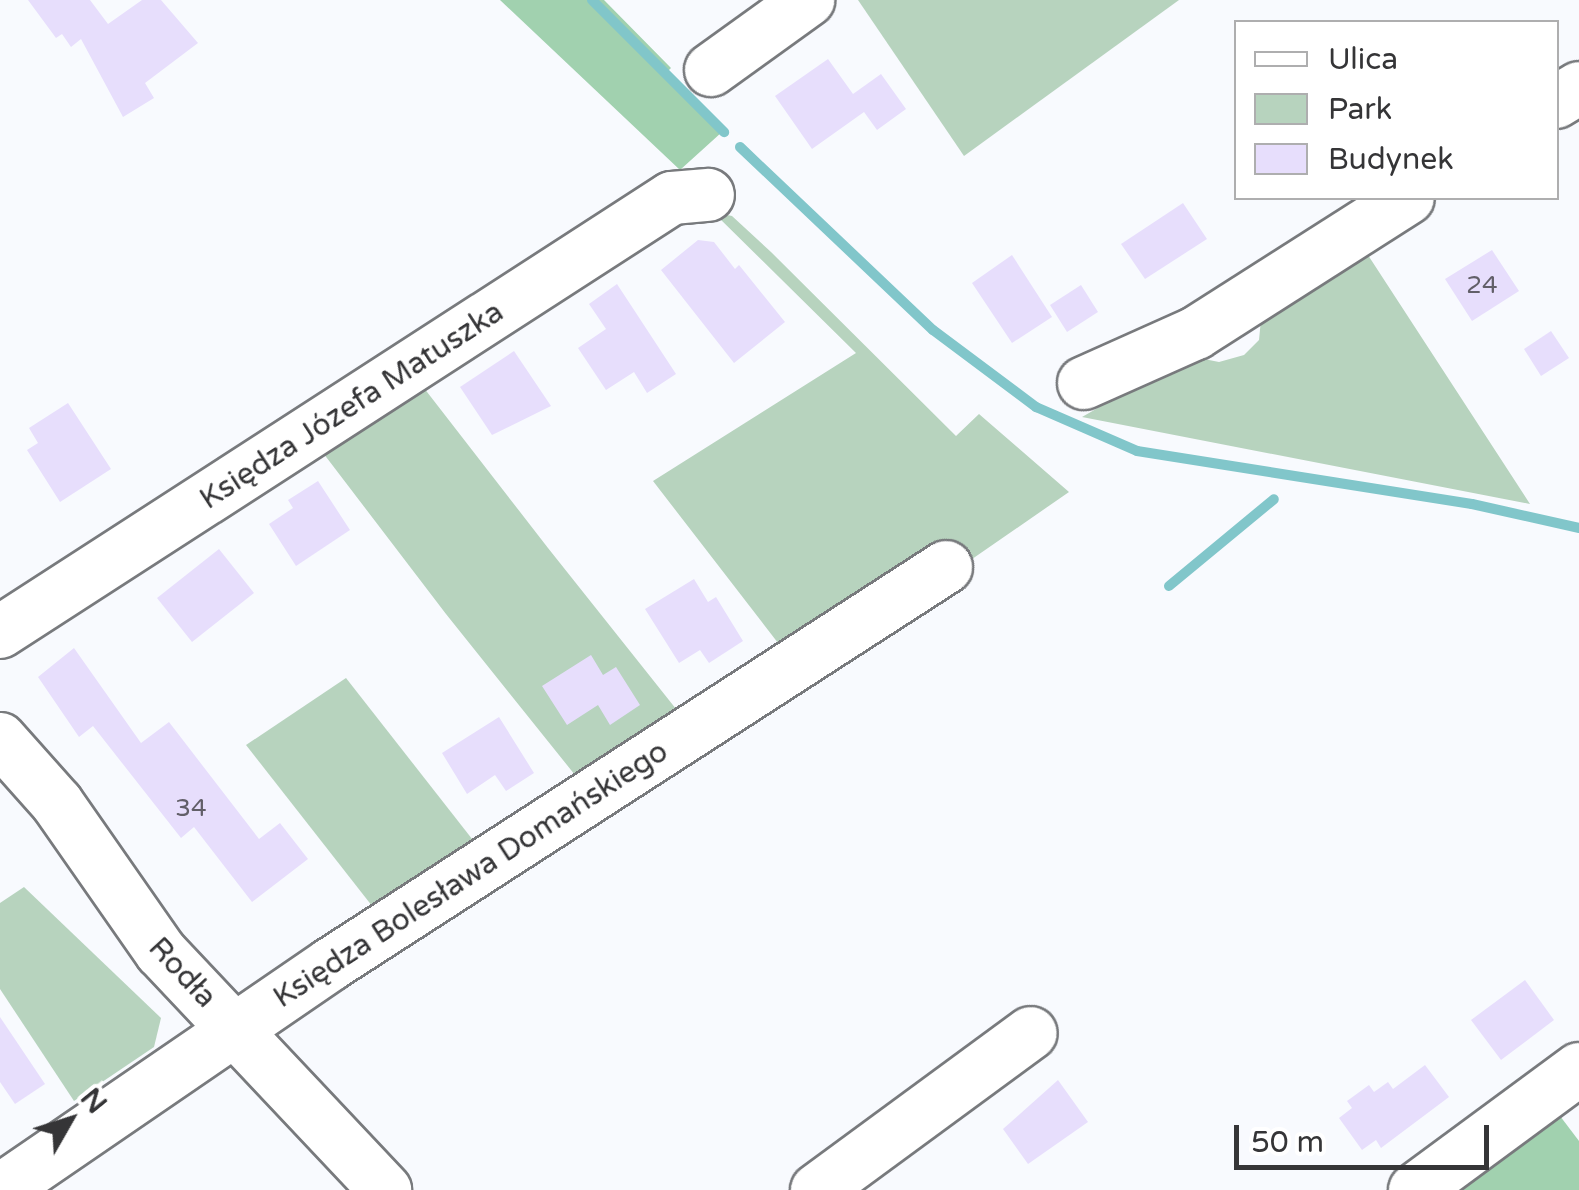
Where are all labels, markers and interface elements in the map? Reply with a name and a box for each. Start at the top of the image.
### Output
legend [1234,20,1559,200]
text: Ulica [1328,41,1398,78]
text: Park [1328,91,1392,128]
text: Budynek [1328,141,1454,178]
house number: 24 [1466,270,1498,300]
street label: Księdza Józefa Matuszka [193,294,511,518]
street label: Księdza Bolesława Domańskiego [267,734,675,1016]
house number: 34 [175,793,207,823]
street label: Rodła [140,930,224,1016]
north arrow [20,1070,120,1170]
text: N [73,1082,114,1121]
scale bar [1239,1105,1494,1167]
text: 50 m [1251,1124,1324,1161]

